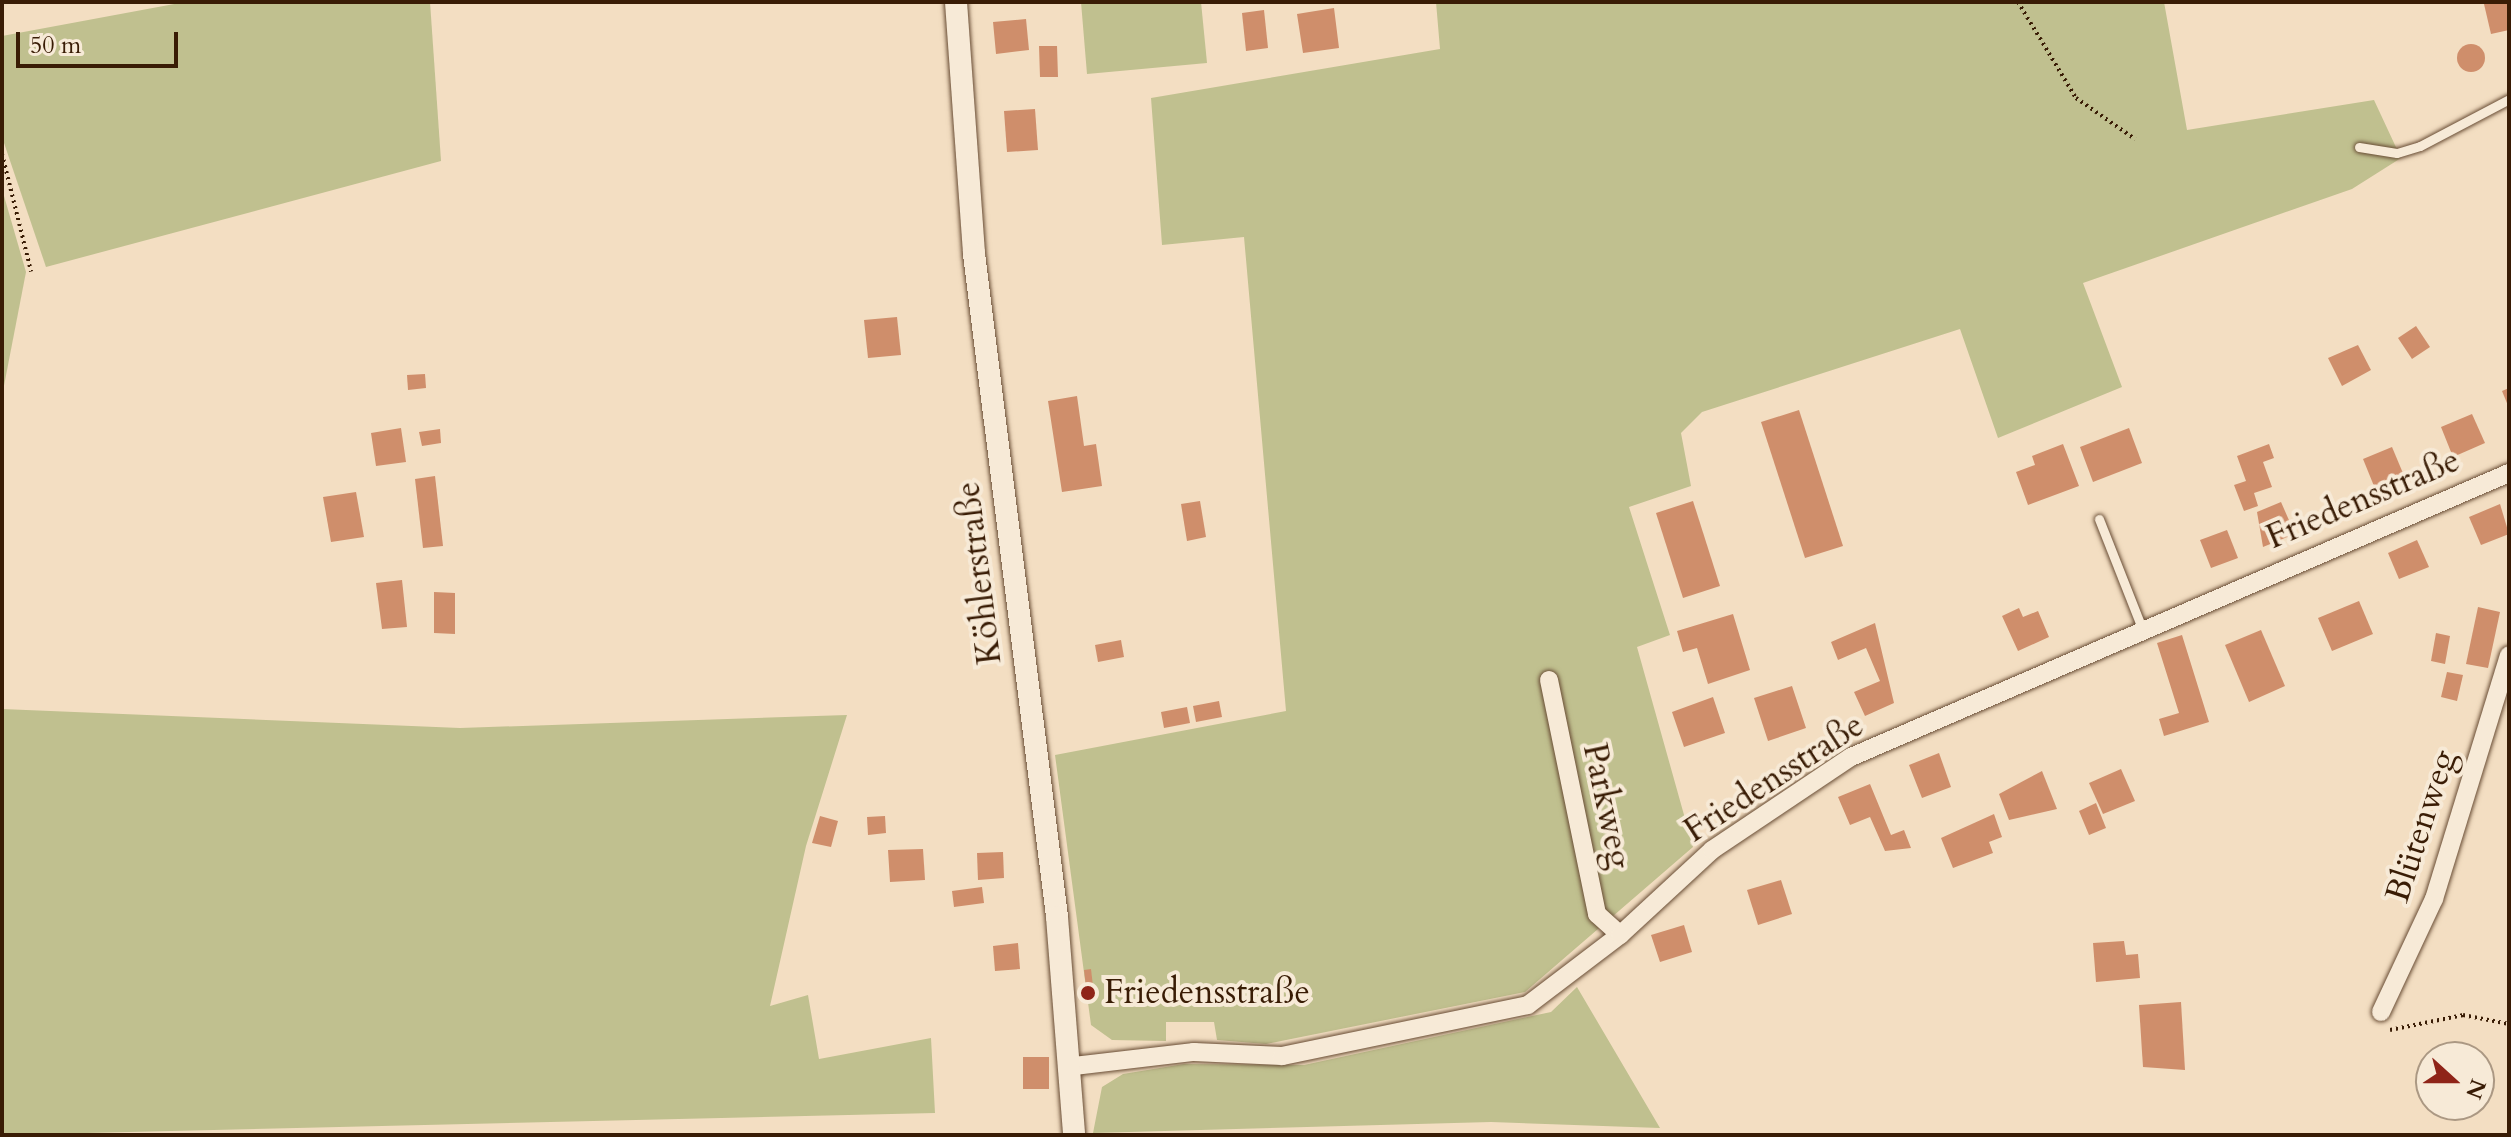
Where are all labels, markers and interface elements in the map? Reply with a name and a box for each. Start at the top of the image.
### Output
scale bar [20,16,182,66]
text: 50 m [30,29,81,62]
street label: Friedensstraße [2260,440,2466,558]
street label: Köhlerstraße [948,479,1010,667]
street label: Friedensstraße [1677,705,1871,851]
street label: Parkweg [1574,740,1640,872]
street label: Blütenweg [2377,745,2465,907]
place label: Friedensstraße [1104,973,1310,1013]
marker: Friedensstraße [1079,984,1097,1002]
north arrow [2415,1041,2495,1121]
text: N [2458,1075,2493,1103]

